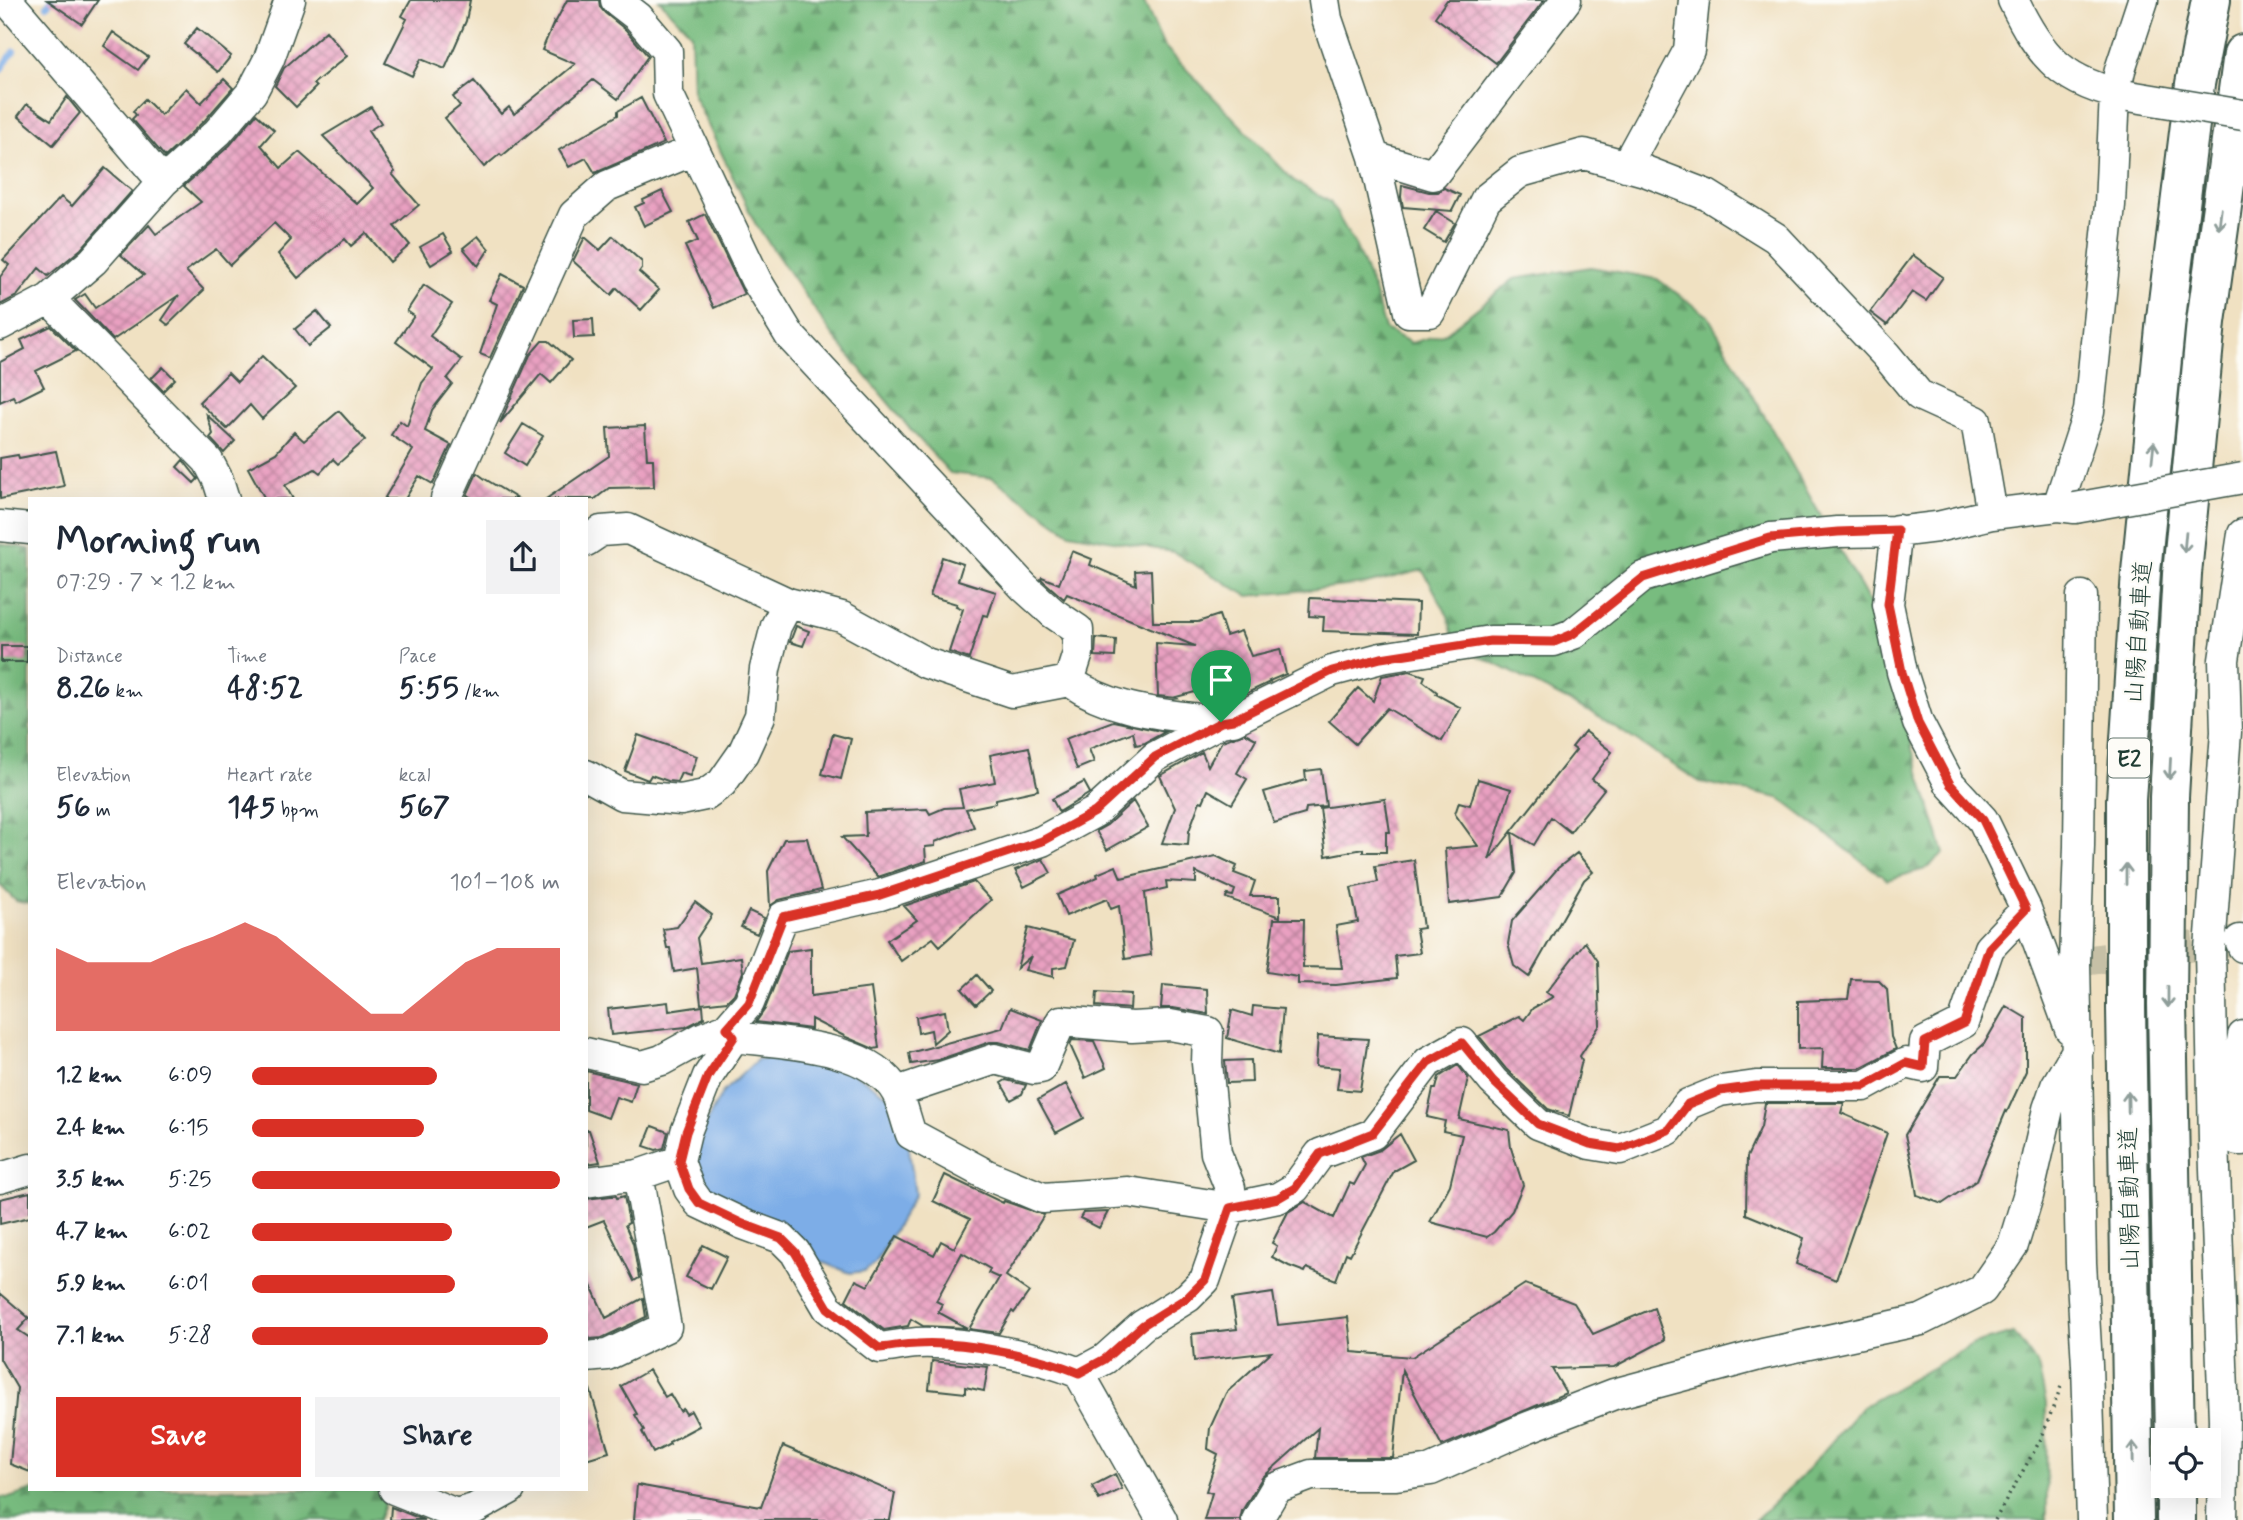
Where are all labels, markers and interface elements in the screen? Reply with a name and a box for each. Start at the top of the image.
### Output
one-way arrow [2213,207,2226,229]
one-way arrow [2147,441,2160,464]
text: Morning run [56,517,261,566]
button: share [486,520,560,594]
one-way arrow [2178,530,2191,553]
street label: 山陽自動車道 [2119,559,2160,705]
text: 07:29 · 7 × 1.2 km [56,568,236,598]
text: Distance [56,644,123,669]
text: Time [227,644,267,669]
text: Pace [399,644,436,669]
pin [1191,650,1251,722]
icon: arrive [1202,661,1240,699]
text: 8.26 [56,669,110,708]
text: 48:52 [227,669,303,708]
text: 5:55 [399,669,459,708]
text: km [110,679,143,704]
text: /km [459,679,500,704]
road number: E2 [2108,738,2150,778]
one-way arrow [2164,757,2177,780]
text: Elevation [56,763,131,788]
text: Heart rate [227,763,313,788]
text: kcal [399,763,431,788]
text: 56 [56,788,91,827]
text: 145 [227,788,276,827]
text: 567 [399,788,450,827]
text: m [91,798,111,823]
text: bpm [276,798,319,823]
one-way arrow [2119,863,2133,886]
text: Elevation [56,868,147,898]
text: 101–108 m [450,868,560,898]
one-way arrow [2161,985,2175,1008]
text: 1.2 km [56,1061,122,1091]
text: 6:09 [168,1061,212,1091]
one-way arrow [2121,1091,2135,1114]
text: 2.4 km [56,1113,125,1143]
text: 6:15 [168,1113,208,1143]
street label: 山陽自動車道 [2114,1127,2147,1271]
text: 3.5 km [56,1165,125,1195]
text: 5:25 [168,1165,211,1195]
text: 4.7 km [56,1217,128,1247]
text: 6:02 [168,1217,211,1247]
text: 5.9 km [56,1269,126,1299]
text: 6:01 [168,1269,209,1299]
text: 7.1 km [56,1321,125,1351]
text: 5:28 [168,1321,212,1351]
button: Save [56,1397,301,1477]
button: Share [315,1397,560,1477]
map controls [2151,1428,2221,1498]
button: locate [2151,1428,2221,1498]
one-way arrow [2126,1441,2140,1464]

